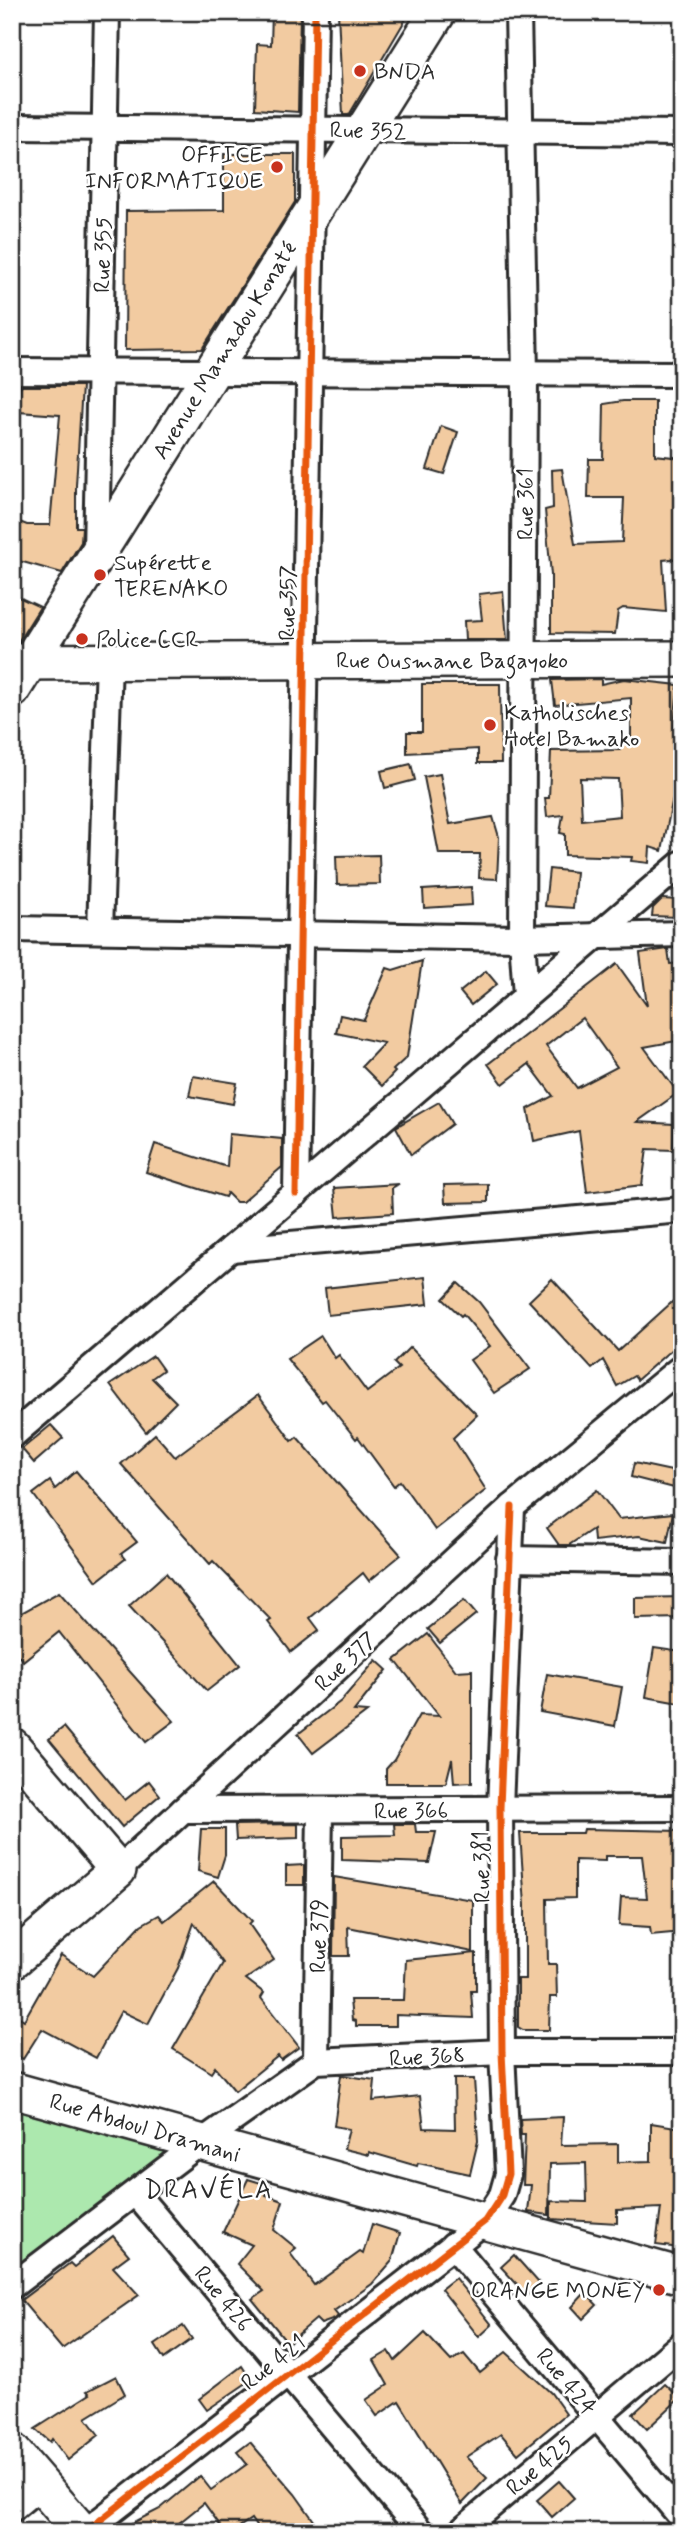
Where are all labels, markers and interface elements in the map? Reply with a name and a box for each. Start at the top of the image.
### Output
place label: BNDA [374,58,436,88]
marker: BNDA [352,63,368,79]
street label: Rue 352 [329,116,407,148]
place label: OFFICE INFORMATIQUE [85,141,263,197]
marker: OFFICE INFORMATIQUE [269,159,285,175]
street label: Rue 355 [88,217,120,293]
street label: Avenue Mamadou Konaté [146,236,305,466]
street label: Rue 361 [512,468,542,540]
place label: Supérette TERENAKO [114,549,229,605]
street label: Rue 357 [273,565,305,641]
marker: Supérette TERENAKO [92,567,108,583]
place label: Police CCR [96,626,199,656]
marker: Police CCR [74,631,90,647]
street label: Rue Ousmane Bagayoko [336,647,568,679]
place label: Katholisches Hotel Bamako [504,699,639,755]
marker: Katholisches Hotel Bamako [482,717,498,733]
street label: Rue 377 [309,1626,384,1699]
street label: Rue 366 [374,1796,448,1828]
street label: Rue 381 [467,1831,499,1903]
street label: Rue 379 [304,1899,336,1974]
street label: Rue 368 [388,2041,466,2075]
street label: Rue Abdoul Dramani [46,2087,243,2170]
district label: DRAVÉLA [144,2172,274,2208]
street label: Rue 426 [186,2260,259,2338]
place label: ORANGE MONEY [471,2277,645,2307]
marker: ORANGE MONEY [651,2282,667,2298]
street label: Rue 421 [236,2329,313,2398]
street label: Rue 424 [528,2342,602,2422]
street label: Rue 425 [501,2430,580,2503]

